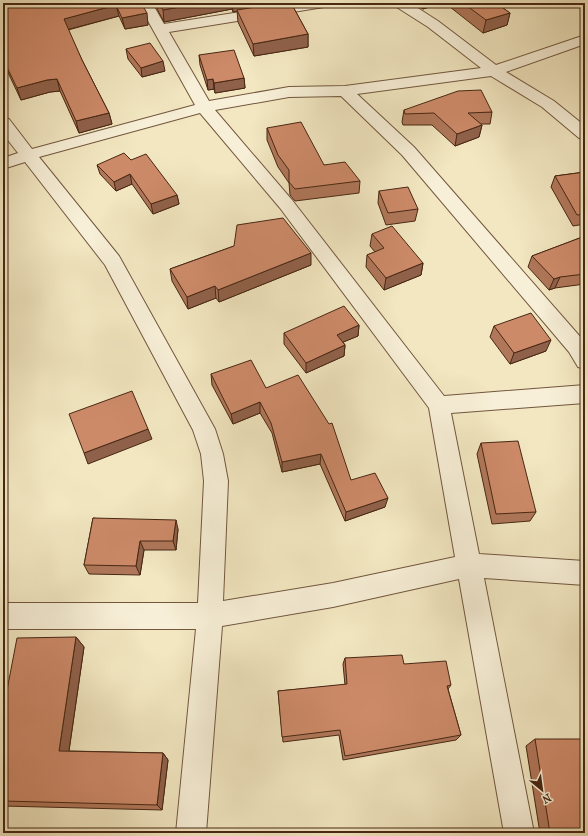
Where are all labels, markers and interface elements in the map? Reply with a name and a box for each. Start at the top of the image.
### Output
north arrow [522,770,562,810]
text: N [539,791,553,806]

